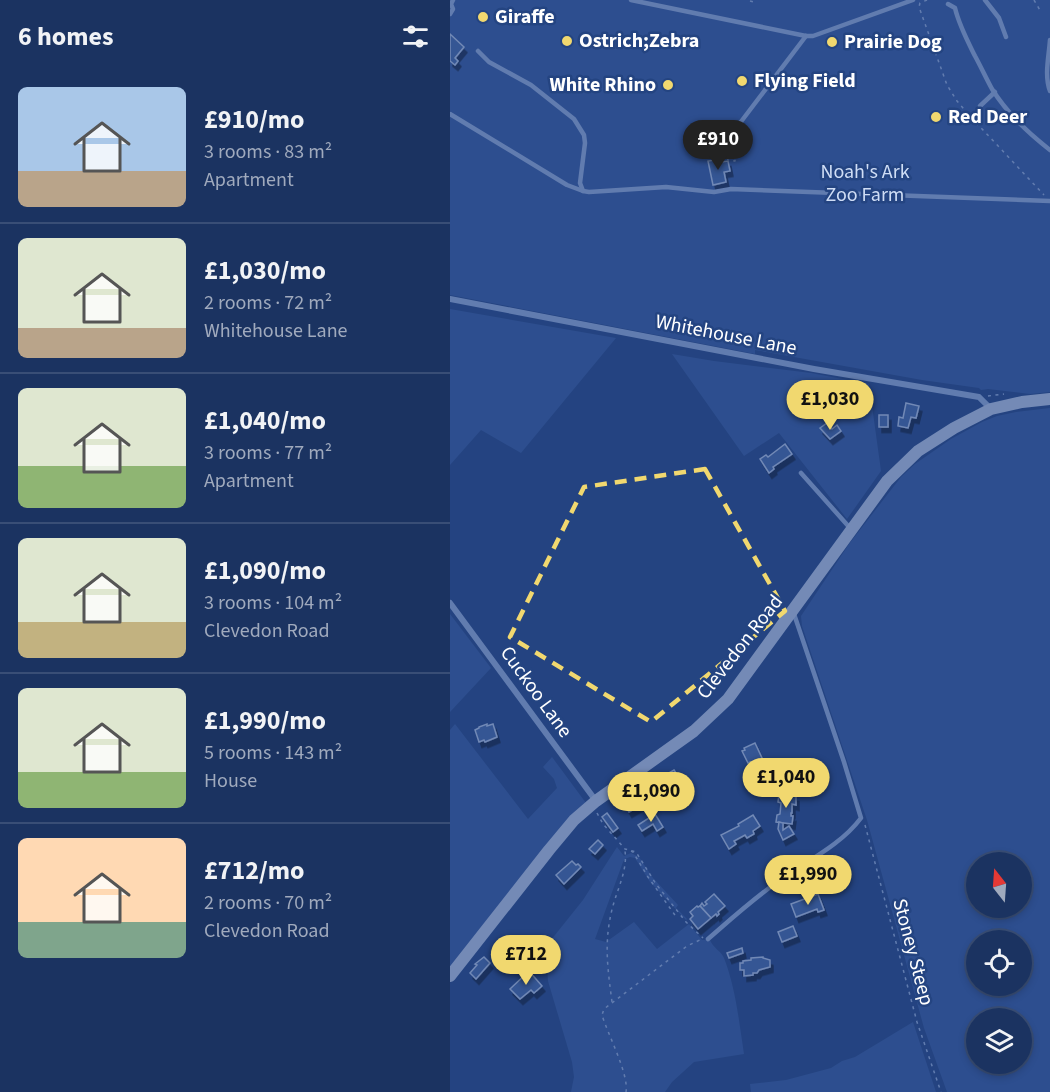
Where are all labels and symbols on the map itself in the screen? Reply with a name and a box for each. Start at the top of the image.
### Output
place label: Giraffe [495,3,555,31]
marker: Giraffe [476,10,490,24]
place label: Ostrich;Zebra [579,27,699,55]
place label: Prairie Dog [844,28,942,56]
marker: Ostrich;Zebra [560,34,574,48]
marker: Prairie Dog [825,35,839,49]
place label: Flying Field [754,67,856,95]
place label: White Rhino [549,71,656,99]
marker: Flying Field [735,74,749,88]
marker: White Rhino [661,78,675,92]
place label: Red Deer [948,103,1027,131]
marker: Red Deer [929,110,943,124]
pin: £910 [682,120,754,171]
park label: Noah's Ark Zoo Farm [820,158,910,209]
street label: Whitehouse Lane [653,308,799,362]
pin: £1,030 [781,380,879,431]
street label: Clevedon Road [690,589,790,705]
street label: Cuckoo Lane [493,640,579,744]
pin: £1,040 [737,758,835,809]
pin: £1,090 [602,772,700,823]
north arrow [966,852,1032,918]
pin: £1,990 [759,855,857,906]
street label: Stoney Steep [885,895,941,1009]
pin: £712 [490,935,562,986]

